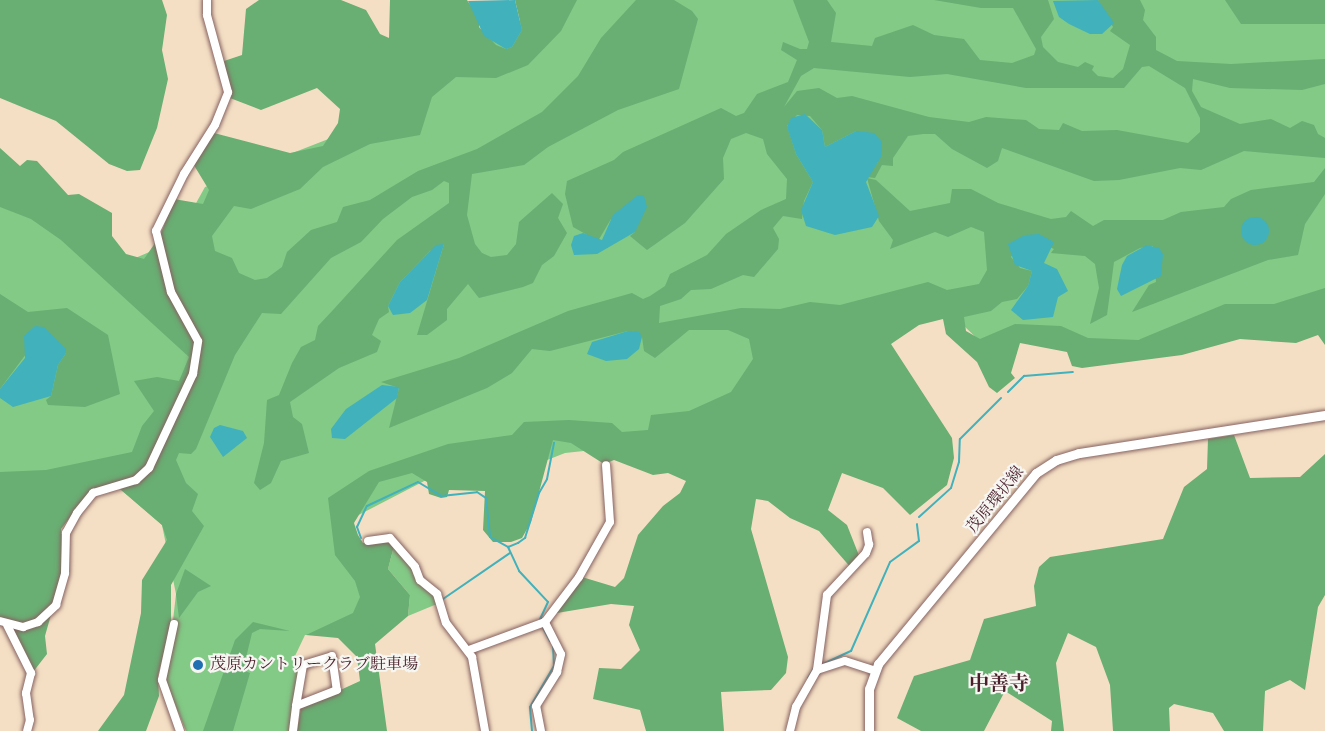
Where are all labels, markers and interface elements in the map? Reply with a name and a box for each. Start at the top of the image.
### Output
street label: 茂原環状線 [963,463,1029,537]
place label: 茂原カントリークラブ駐車場 [210,655,418,675]
marker: 茂原カントリークラブ駐車場 [191,658,205,672]
district label: 中善寺 [969,673,1029,697]

